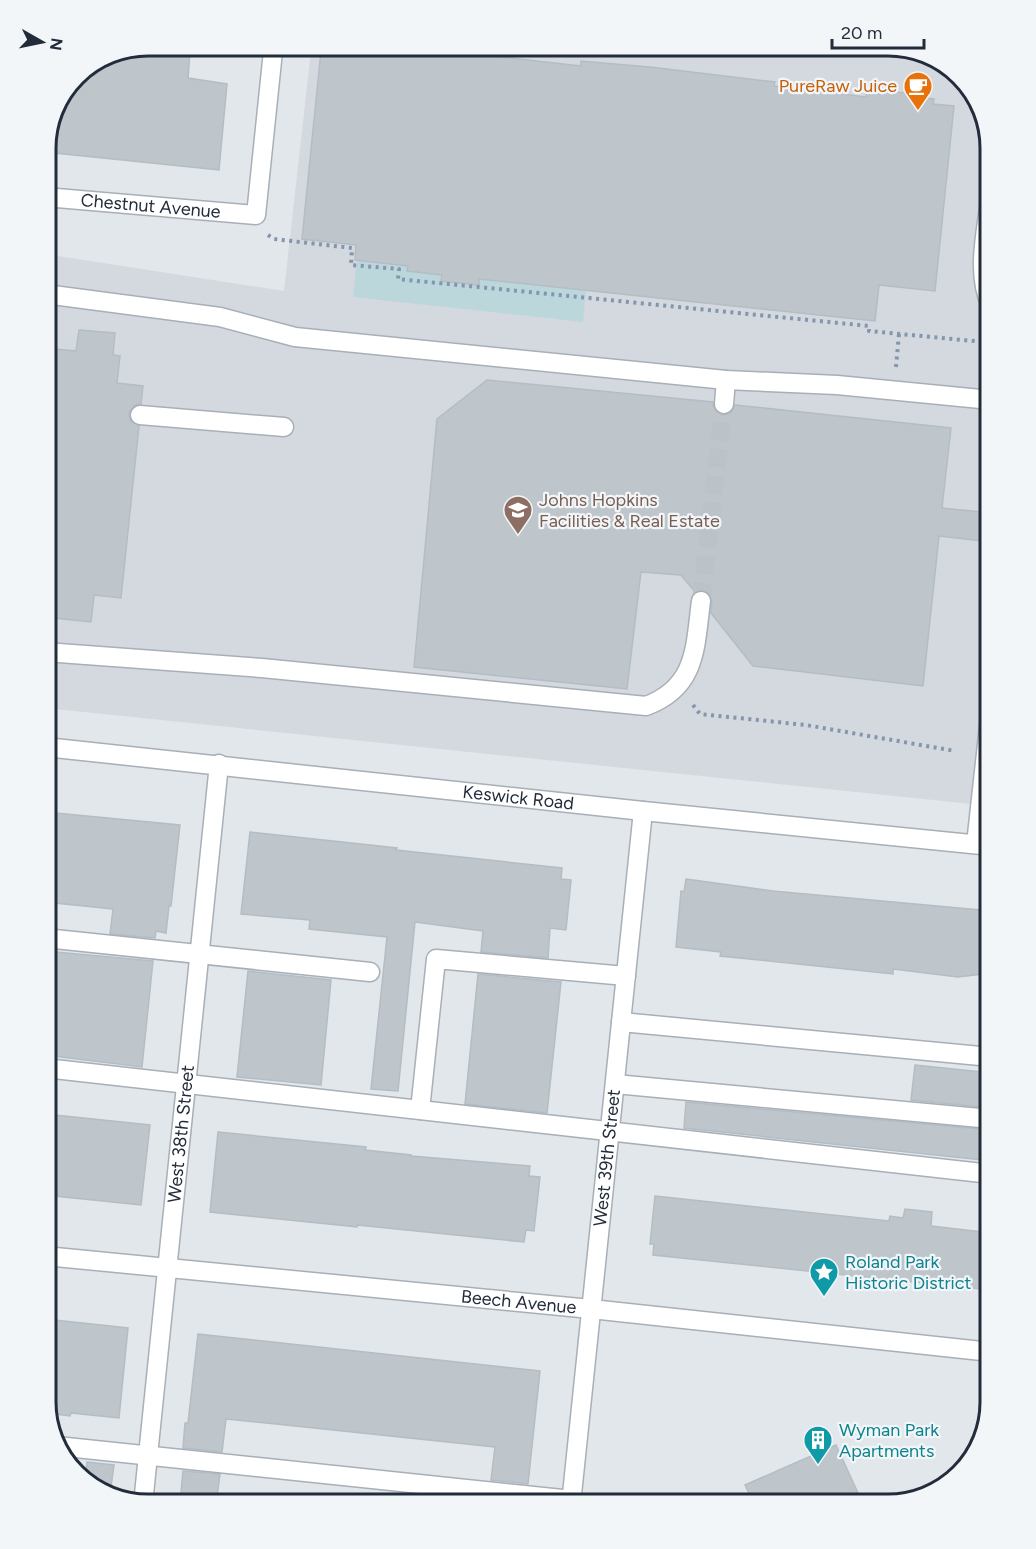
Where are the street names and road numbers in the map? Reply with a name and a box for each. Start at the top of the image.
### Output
street label: Chestnut Avenue [80,189,222,223]
street label: Keswick Road [462,781,575,815]
street label: West 38th Street [163,1064,199,1204]
street label: West 39th Street [589,1088,625,1228]
street label: Beech Avenue [460,1285,578,1319]

